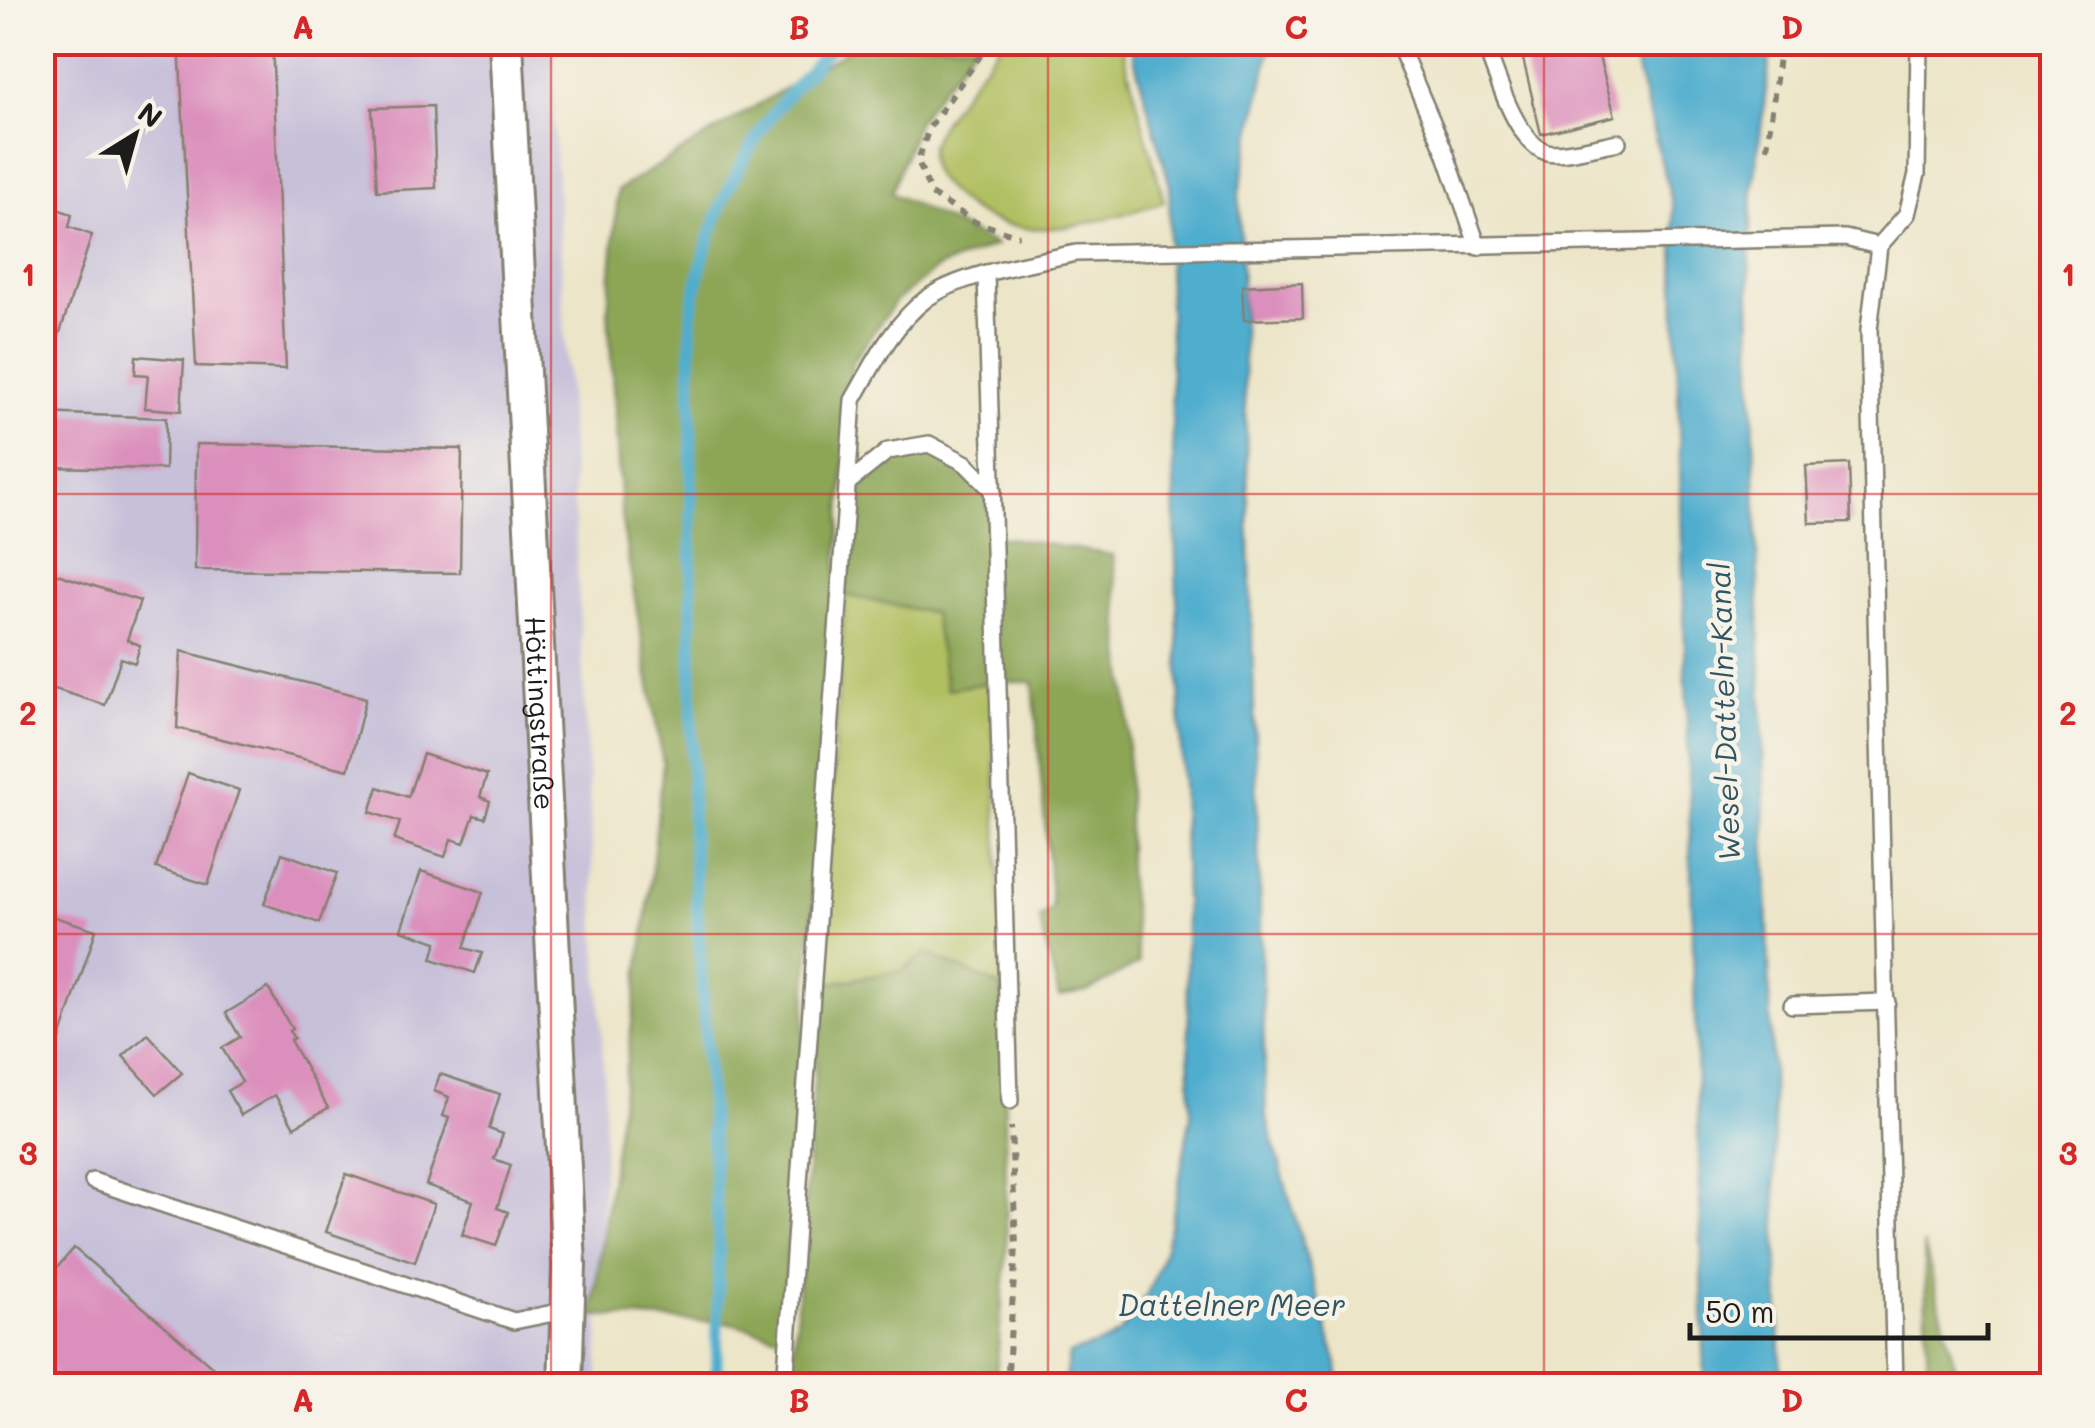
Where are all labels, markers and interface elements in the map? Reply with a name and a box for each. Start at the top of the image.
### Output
text: A [292,5,314,47]
text: B [788,5,810,47]
text: C [1284,5,1308,47]
text: D [1781,5,1803,47]
north arrow [85,85,185,185]
text: N [131,93,170,135]
text: 1 [21,252,35,294]
text: 1 [2061,252,2075,294]
water label: Wesel-Datteln-Kanal [1698,561,1748,862]
street label: Höttingstraße [518,615,564,811]
text: 2 [19,691,37,733]
text: 2 [2059,691,2077,733]
text: 3 [18,1131,38,1173]
text: 3 [2058,1131,2078,1173]
scale bar [1690,1278,1988,1340]
water label: Dattelner Meer [1118,1284,1346,1324]
text: 50 m [1705,1291,1775,1331]
text: A [292,1378,314,1420]
text: B [788,1378,810,1420]
text: C [1284,1378,1308,1420]
text: D [1781,1378,1803,1420]

